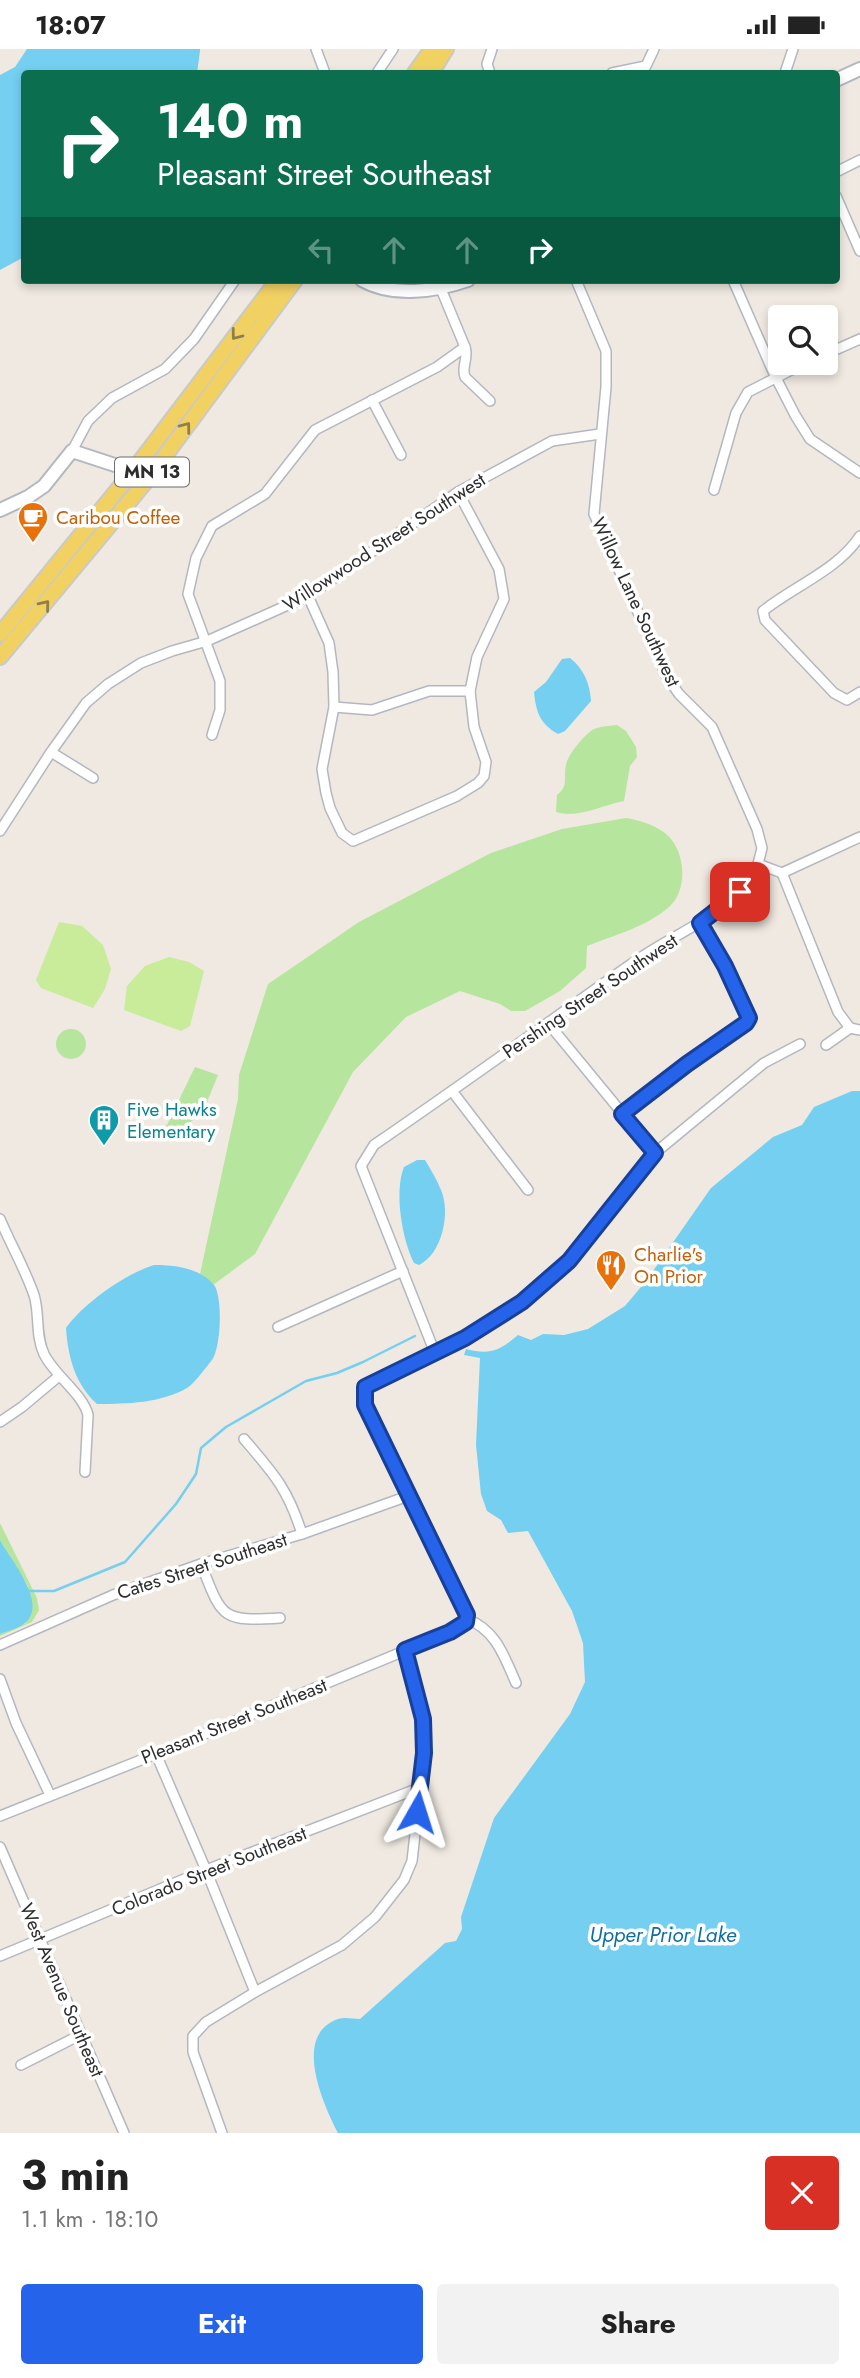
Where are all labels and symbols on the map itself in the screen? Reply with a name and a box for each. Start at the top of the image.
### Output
one-way arrow [232,327,245,339]
one-way arrow [177,422,190,435]
road number: MN 13 [115,457,189,487]
street label: Willowwood Street Southwest [277,466,491,618]
cafe icon: Caribou Coffee [16,500,50,544]
place label: Caribou Coffee [56,504,181,531]
street label: Willow Lane Southwest [585,513,687,692]
one-way arrow [36,601,49,613]
pin [710,862,770,922]
street label: Pershing Street Southwest [497,927,683,1065]
place label: Five Hawks Elementary [127,1096,217,1145]
building icon: Five Hawks Elementary [87,1103,121,1147]
place label: Charlie's On Prior [634,1241,704,1290]
restaurant icon: Charlie's On Prior [594,1248,628,1292]
street label: Cates Street Southeast [114,1526,291,1606]
street label: Pleasant Street Southeast [137,1671,331,1771]
position arrow [380,1775,454,1849]
street label: Colorado Street Southeast [107,1819,311,1923]
street label: West Avenue Southeast [13,1899,111,2081]
water label: Upper Prior Lake [589,1920,737,1950]

